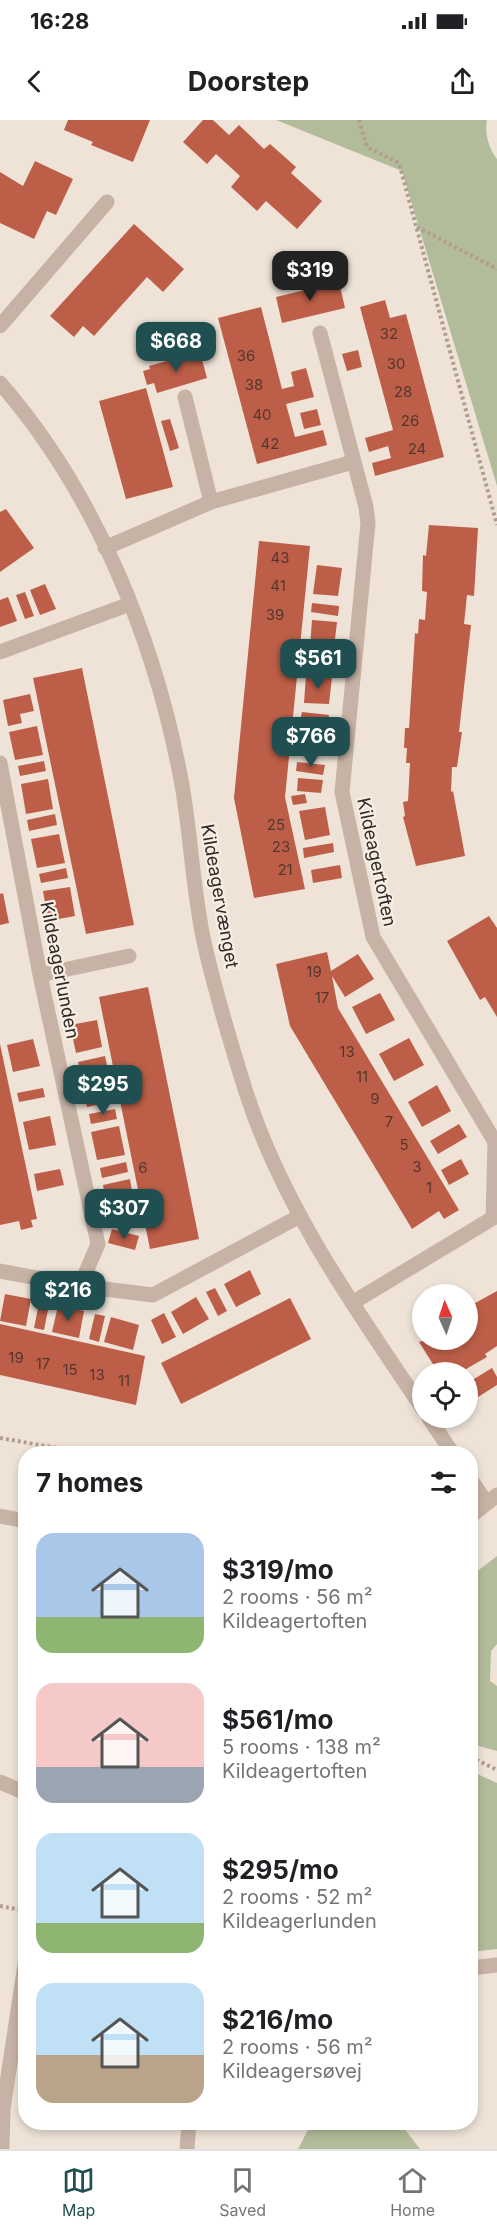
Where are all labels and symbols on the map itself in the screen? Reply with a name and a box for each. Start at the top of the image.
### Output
pin: $319 [274,251,346,302]
pin: $668 [140,322,212,373]
house number: 32 [380,324,398,343]
house number: 36 [237,346,255,365]
house number: 30 [387,354,405,373]
house number: 38 [245,375,263,394]
house number: 28 [394,382,412,401]
house number: 40 [252,405,272,424]
house number: 26 [401,411,419,430]
house number: 42 [261,434,279,453]
house number: 24 [408,439,426,458]
house number: 43 [271,548,289,567]
house number: 41 [270,576,286,595]
house number: 39 [266,605,284,624]
pin: $561 [282,639,354,690]
pin: $766 [275,717,347,768]
street label: Kildeagertoften [353,796,401,928]
house number: 25 [267,815,285,834]
street label: Kildeagervænget [197,822,243,970]
house number: 23 [272,837,290,856]
house number: 21 [277,860,293,879]
street label: Kildeagerlunden [36,900,84,1040]
house number: 19 [306,962,322,981]
house number: 17 [315,988,329,1007]
house number: 13 [339,1042,355,1061]
pin: $295 [67,1065,139,1116]
house number: 11 [356,1067,368,1086]
house number: 9 [370,1089,380,1108]
house number: 7 [385,1112,393,1131]
house number: 5 [399,1135,409,1154]
house number: 3 [412,1157,422,1176]
house number: 6 [138,1158,148,1177]
house number: 1 [426,1178,432,1197]
pin: $307 [88,1189,160,1240]
pin: $216 [32,1271,104,1322]
north arrow [412,1284,478,1350]
house number: 19 [8,1348,24,1367]
house number: 17 [36,1354,50,1373]
house number: 15 [62,1360,78,1379]
house number: 13 [89,1365,105,1384]
house number: 11 [118,1371,130,1390]

